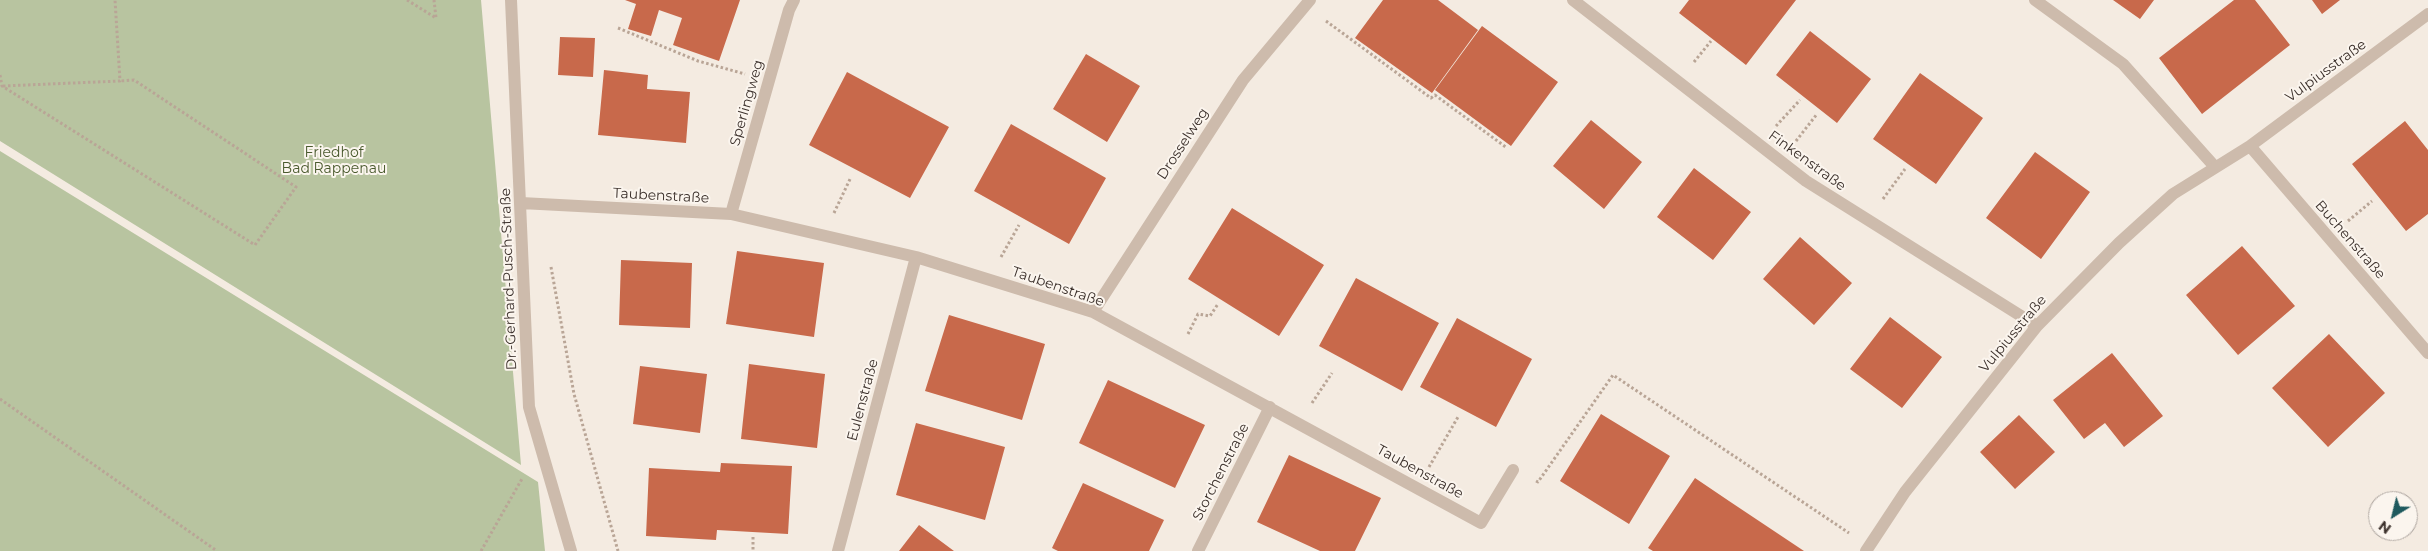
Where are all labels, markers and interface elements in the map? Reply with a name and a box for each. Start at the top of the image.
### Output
street label: Vulpiusstraße [2282,36,2370,106]
street label: Sperlingweg [727,58,767,148]
street label: Drosselweg [1154,105,1212,183]
street label: Finkenstraße [1765,127,1849,195]
park label: Friedhof Bad Rappenau [282,145,386,178]
street label: Taubenstraße [612,185,710,207]
street label: Dr.-Gerhard-Pusch-Straße [497,188,521,370]
street label: Buchenstraße [2311,197,2389,283]
street label: Taubenstraße [1010,263,1106,311]
street label: Vulpiusstraße [1976,292,2050,376]
street label: Eulenstraße [844,357,882,443]
street label: Storchenstraße [1189,421,1253,523]
street label: Taubenstraße [1374,441,1466,503]
north arrow [2368,491,2418,541]
text: N [2375,517,2395,538]

